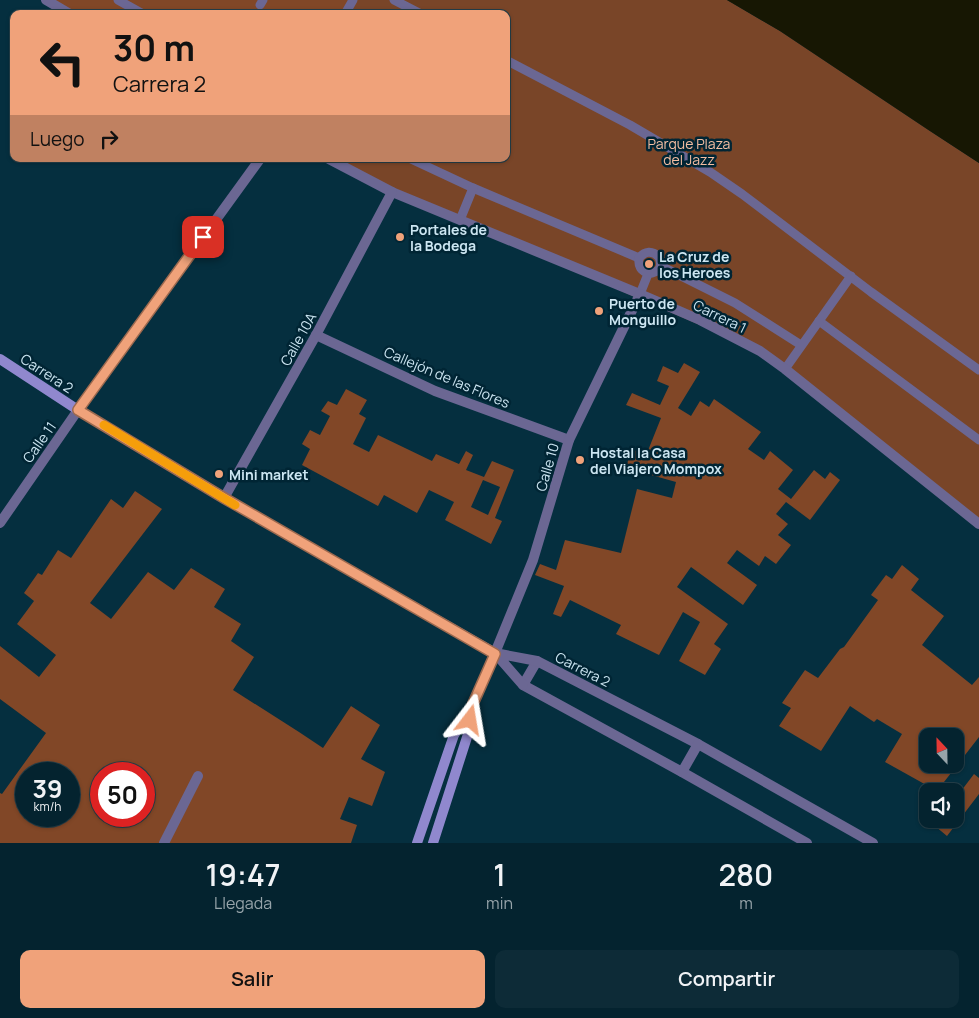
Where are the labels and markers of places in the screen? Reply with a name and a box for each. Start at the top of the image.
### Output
pin [182,216,224,258]
place label: Portales de la Bodega [410,220,487,255]
marker: Portales de la Bodega [394,231,406,243]
place label: La Cruz de los Heroes [659,247,731,282]
marker: La Cruz de los Heroes [643,258,655,270]
place label: Puerto de Monguillo [609,294,677,329]
marker: Puerto de Monguillo [593,305,605,317]
place label: Hostal la Casa del Viajero Mompox [590,443,722,478]
marker: Hostal la Casa del Viajero Mompox [574,454,586,466]
place label: Mini market [229,465,309,484]
marker: Mini market [213,468,225,480]

